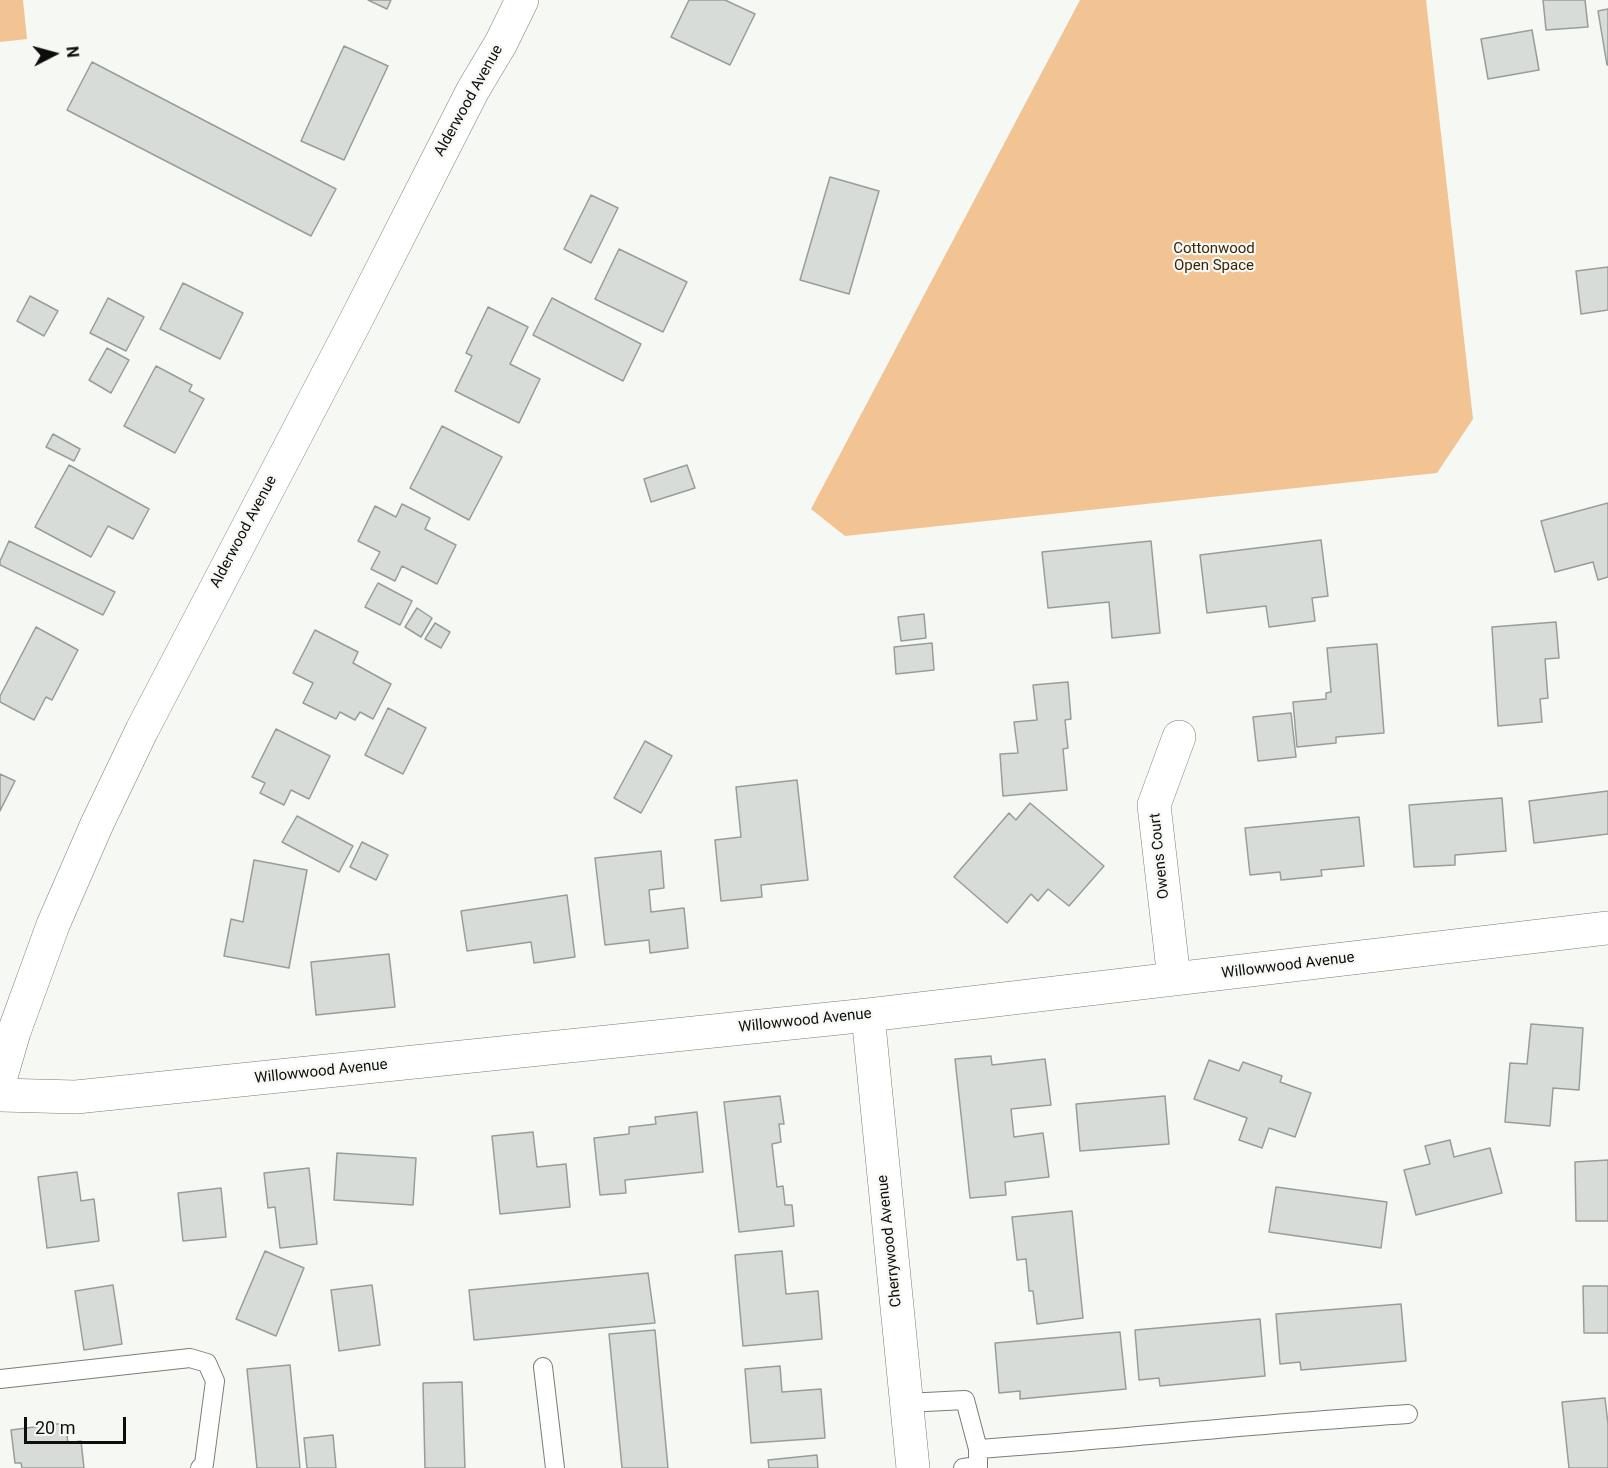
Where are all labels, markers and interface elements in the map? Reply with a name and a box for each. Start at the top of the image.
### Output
north arrow [24,24,84,84]
street label: Alderwood Avenue [431,42,507,160]
text: N [62,45,82,59]
park label: Cottonwood Open Space [1173,240,1255,275]
street label: Alderwood Avenue [207,473,281,591]
street label: Owens Court [1147,812,1173,900]
street label: Willowwood Avenue [1221,949,1355,983]
street label: Willowwood Avenue [738,1005,872,1037]
street label: Willowwood Avenue [254,1056,388,1088]
street label: Cherrywood Avenue [874,1174,906,1308]
scale bar [27,1405,129,1443]
text: 20 m [35,1417,75,1438]

